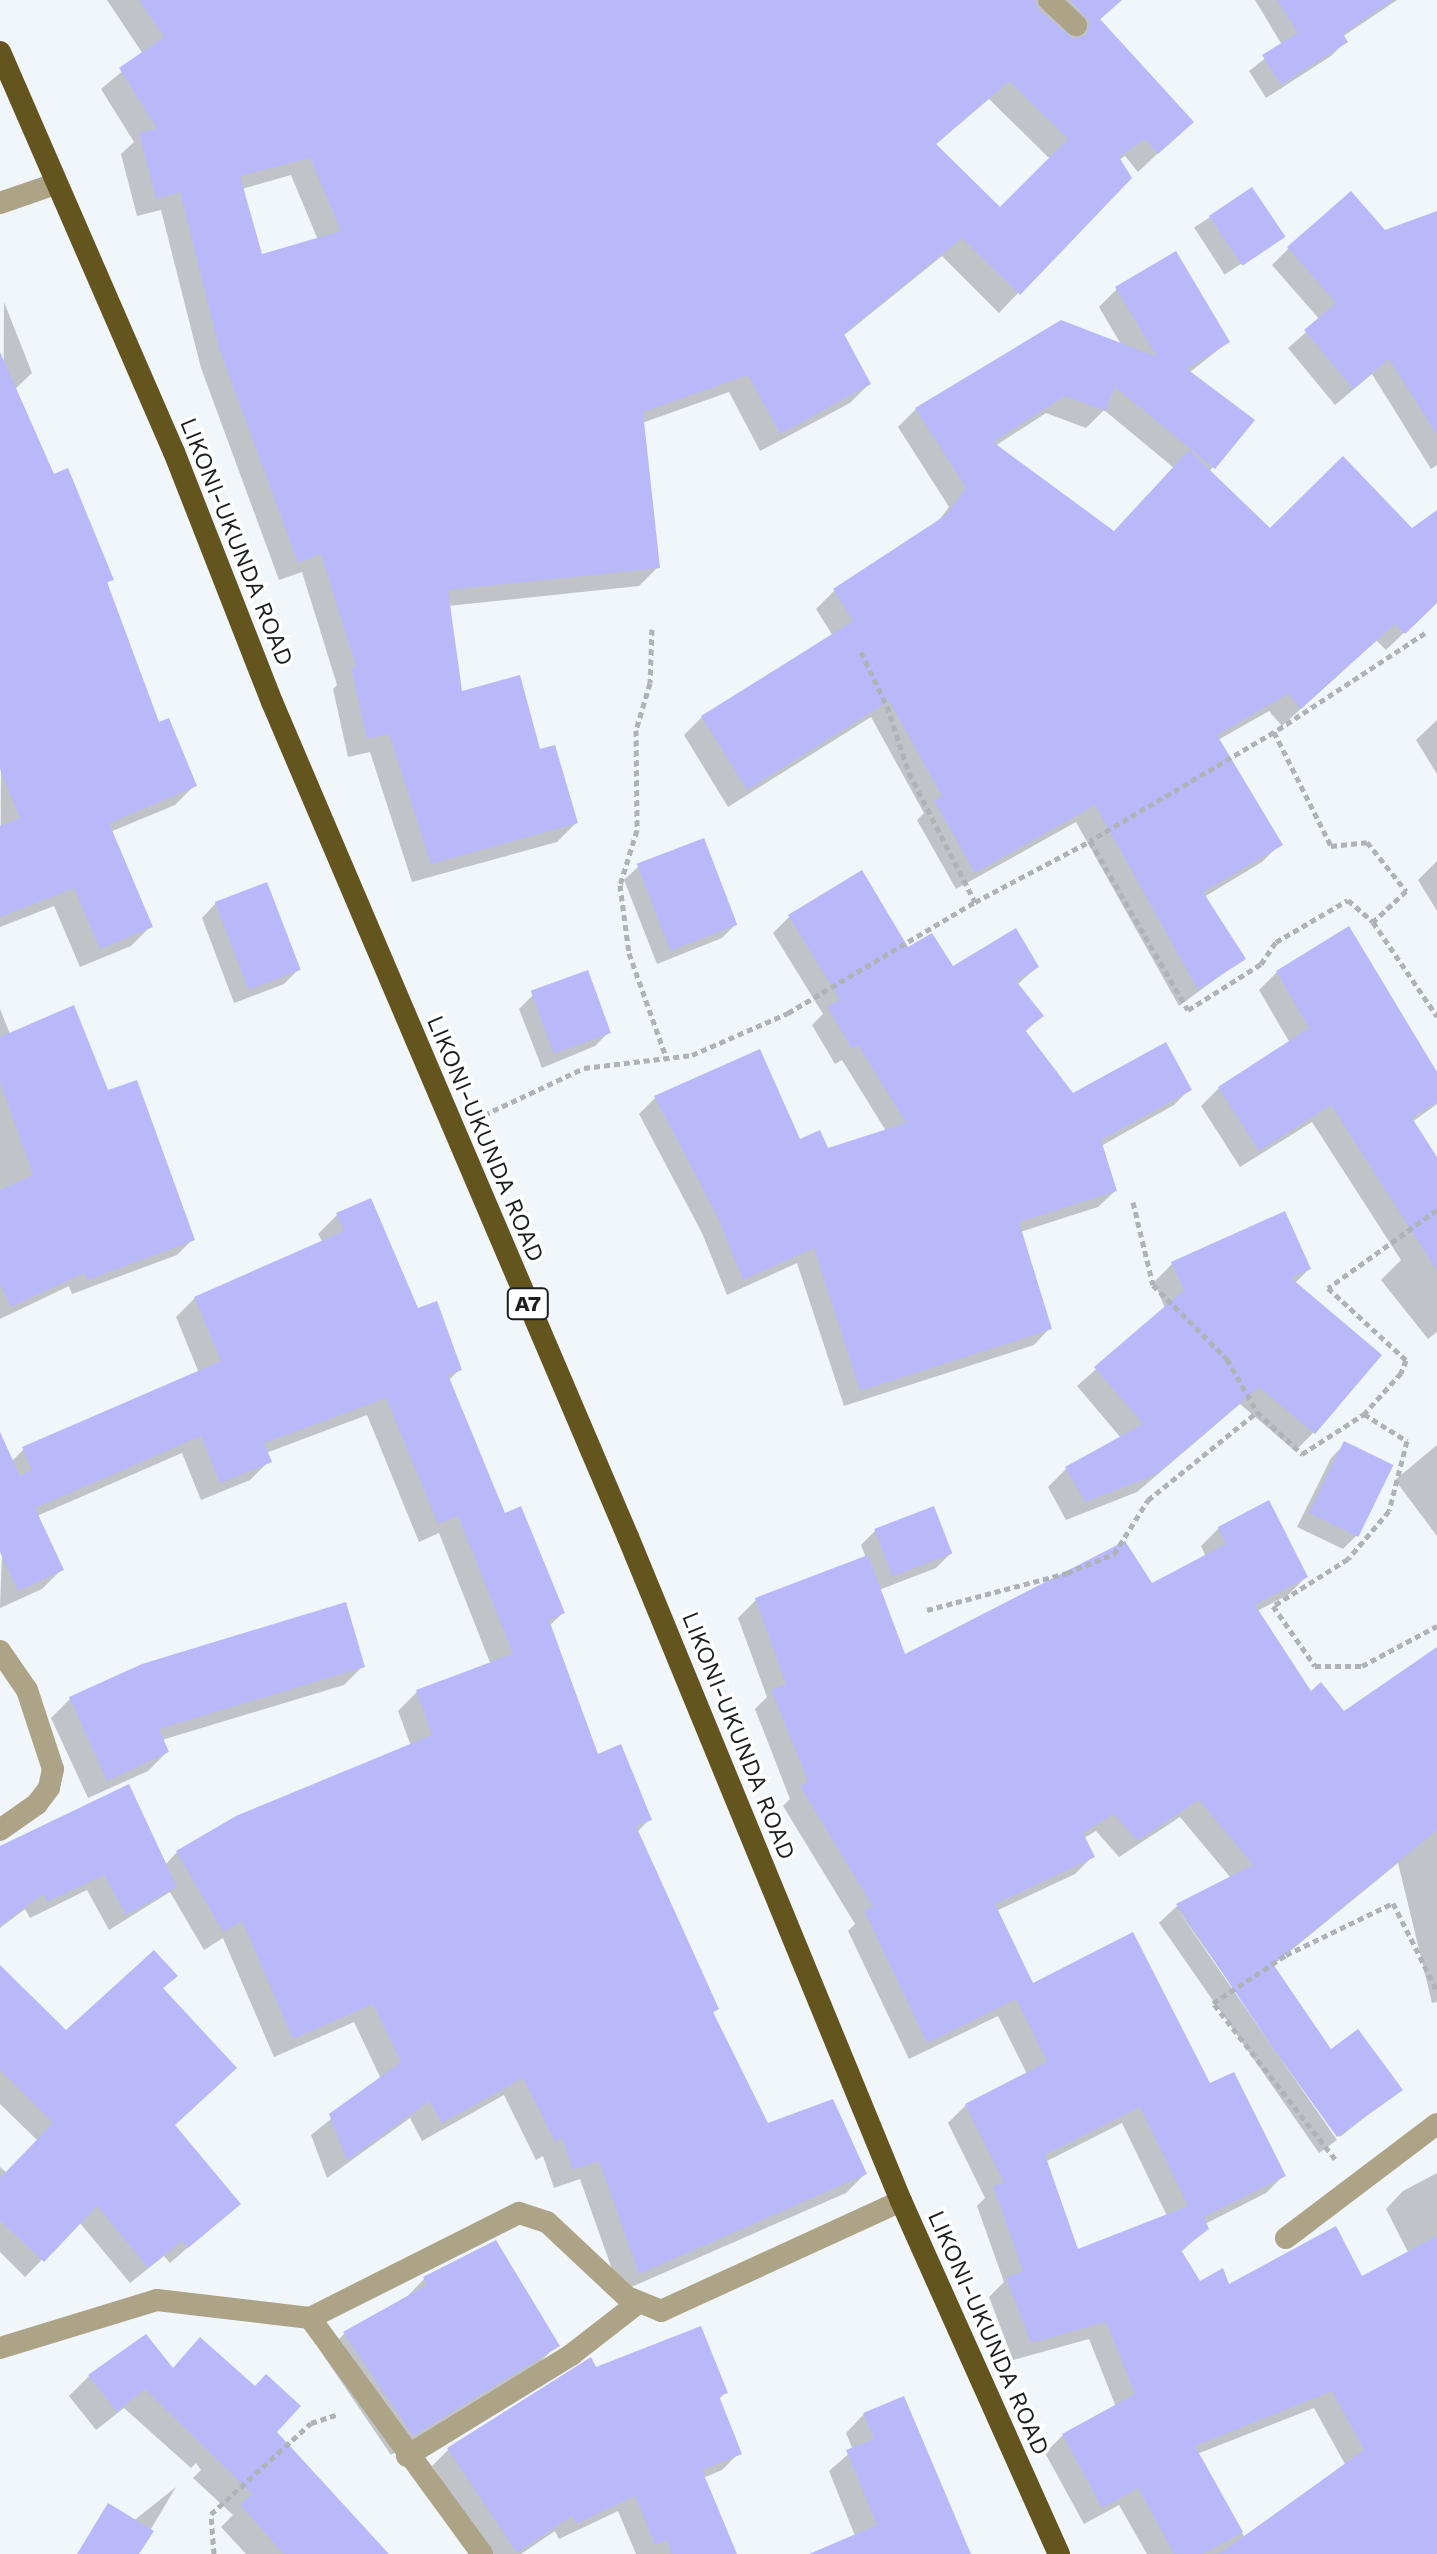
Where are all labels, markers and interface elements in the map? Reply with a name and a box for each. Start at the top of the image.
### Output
street label: LIKONI-UKUNDA ROAD [173,413,299,671]
street label: LIKONI-UKUNDA ROAD [420,1011,550,1267]
road number: A7 [506,1286,550,1322]
street label: LIKONI-UKUNDA ROAD [675,1607,801,1865]
street label: LIKONI-UKUNDA ROAD [921,2206,1055,2460]

